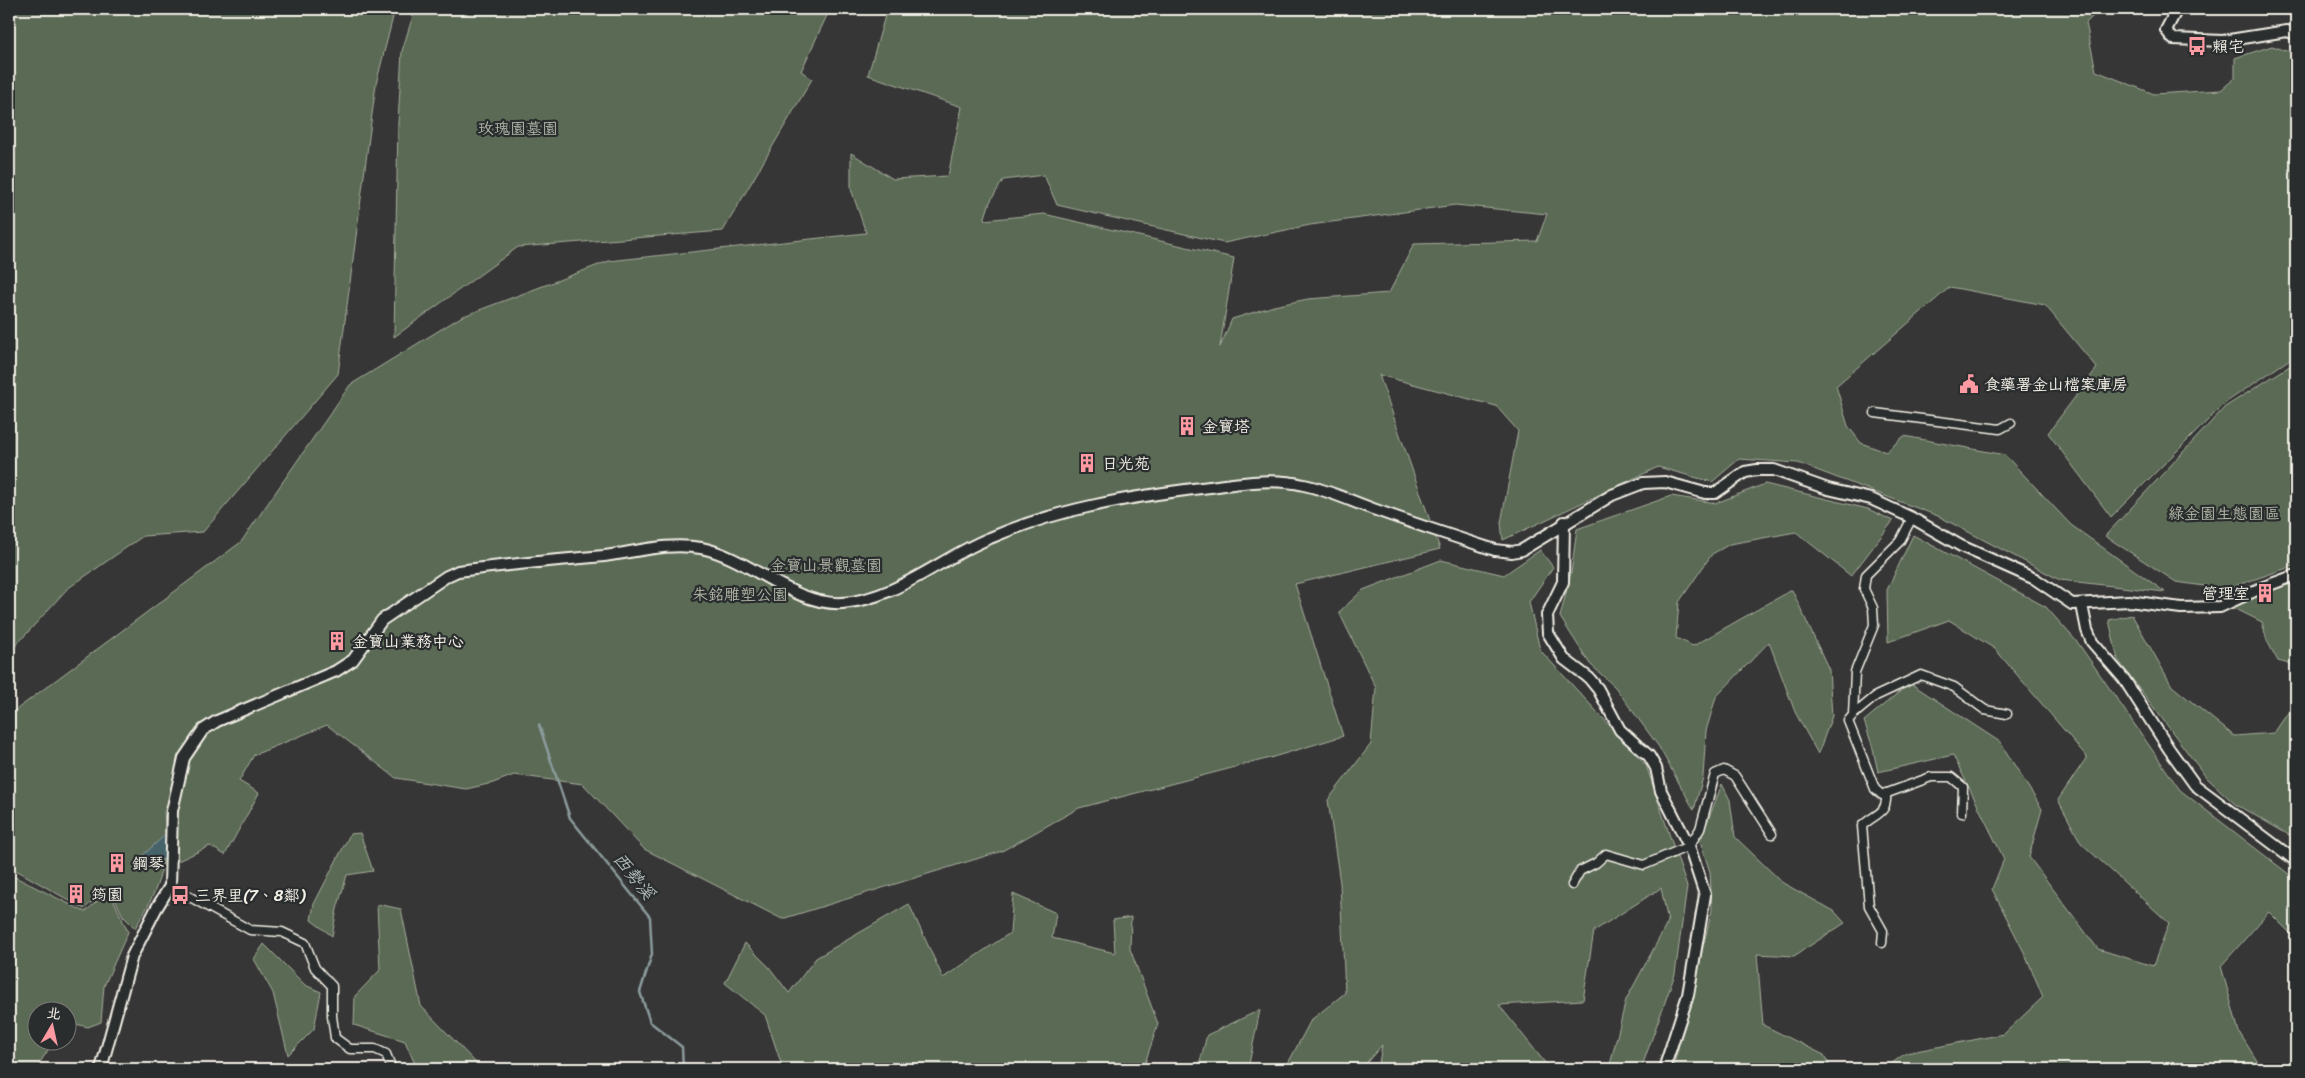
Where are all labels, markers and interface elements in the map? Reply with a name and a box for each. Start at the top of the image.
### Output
place label: 賴宅 [2212,32,2244,61]
bus stop icon: 賴宅 [2186,35,2208,57]
park label: 玫瑰園墓園 [478,114,558,143]
place label: 食藥署金山檔案庫房 [1984,370,2128,399]
public building icon: 食藥署金山檔案庫房 [1958,373,1980,395]
place label: 金寶塔 [1202,412,1250,441]
building icon: 金寶塔 [1176,415,1198,437]
place label: 日光苑 [1102,449,1150,478]
building icon: 日光苑 [1076,452,1098,474]
park label: 綠金園生態園區 [2168,499,2280,528]
park label: 金寶山景觀墓園 [770,551,882,580]
place label: 管理室 [2202,579,2250,608]
park label: 朱銘雕塑公園 [692,580,788,609]
building icon: 管理室 [2254,582,2276,604]
place label: 金寶山業務中心 [352,627,464,656]
building icon: 金寶山業務中心 [326,630,348,652]
water label: 西勢溪 [605,845,664,908]
place label: 鋼琴 [132,849,164,878]
building icon: 鋼琴 [106,852,128,874]
place label: 筠園 [91,880,123,909]
place label: 三界里(7、8鄰) [195,881,306,910]
building icon: 筠園 [65,883,87,905]
bus stop icon: 三界里(7、8鄰) [169,884,191,906]
north arrow [28,1000,78,1050]
text: 北 [45,1000,63,1027]

